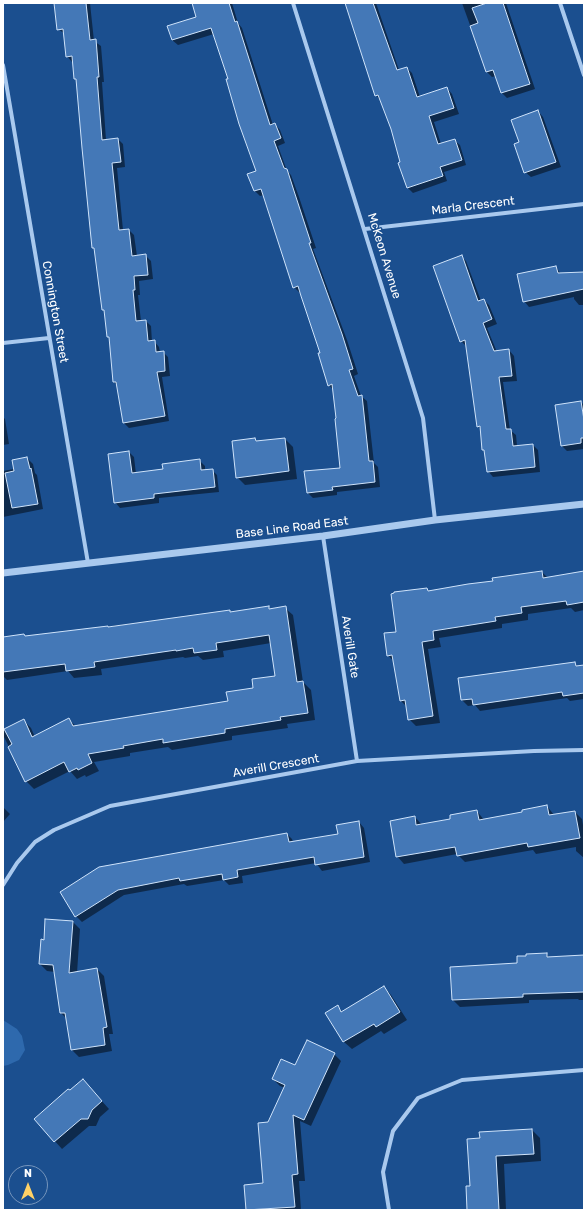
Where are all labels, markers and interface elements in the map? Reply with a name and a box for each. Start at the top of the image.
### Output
street label: Marla Crescent [431,194,515,218]
street label: McKeon Avenue [364,211,404,301]
street label: Connington Street [39,260,71,364]
street label: Base Line Road East [235,514,349,542]
street label: Averill Gate [338,615,362,679]
street label: Averill Crescent [232,751,320,781]
north arrow [8,1165,48,1205]
text: N [24,1167,32,1180]

